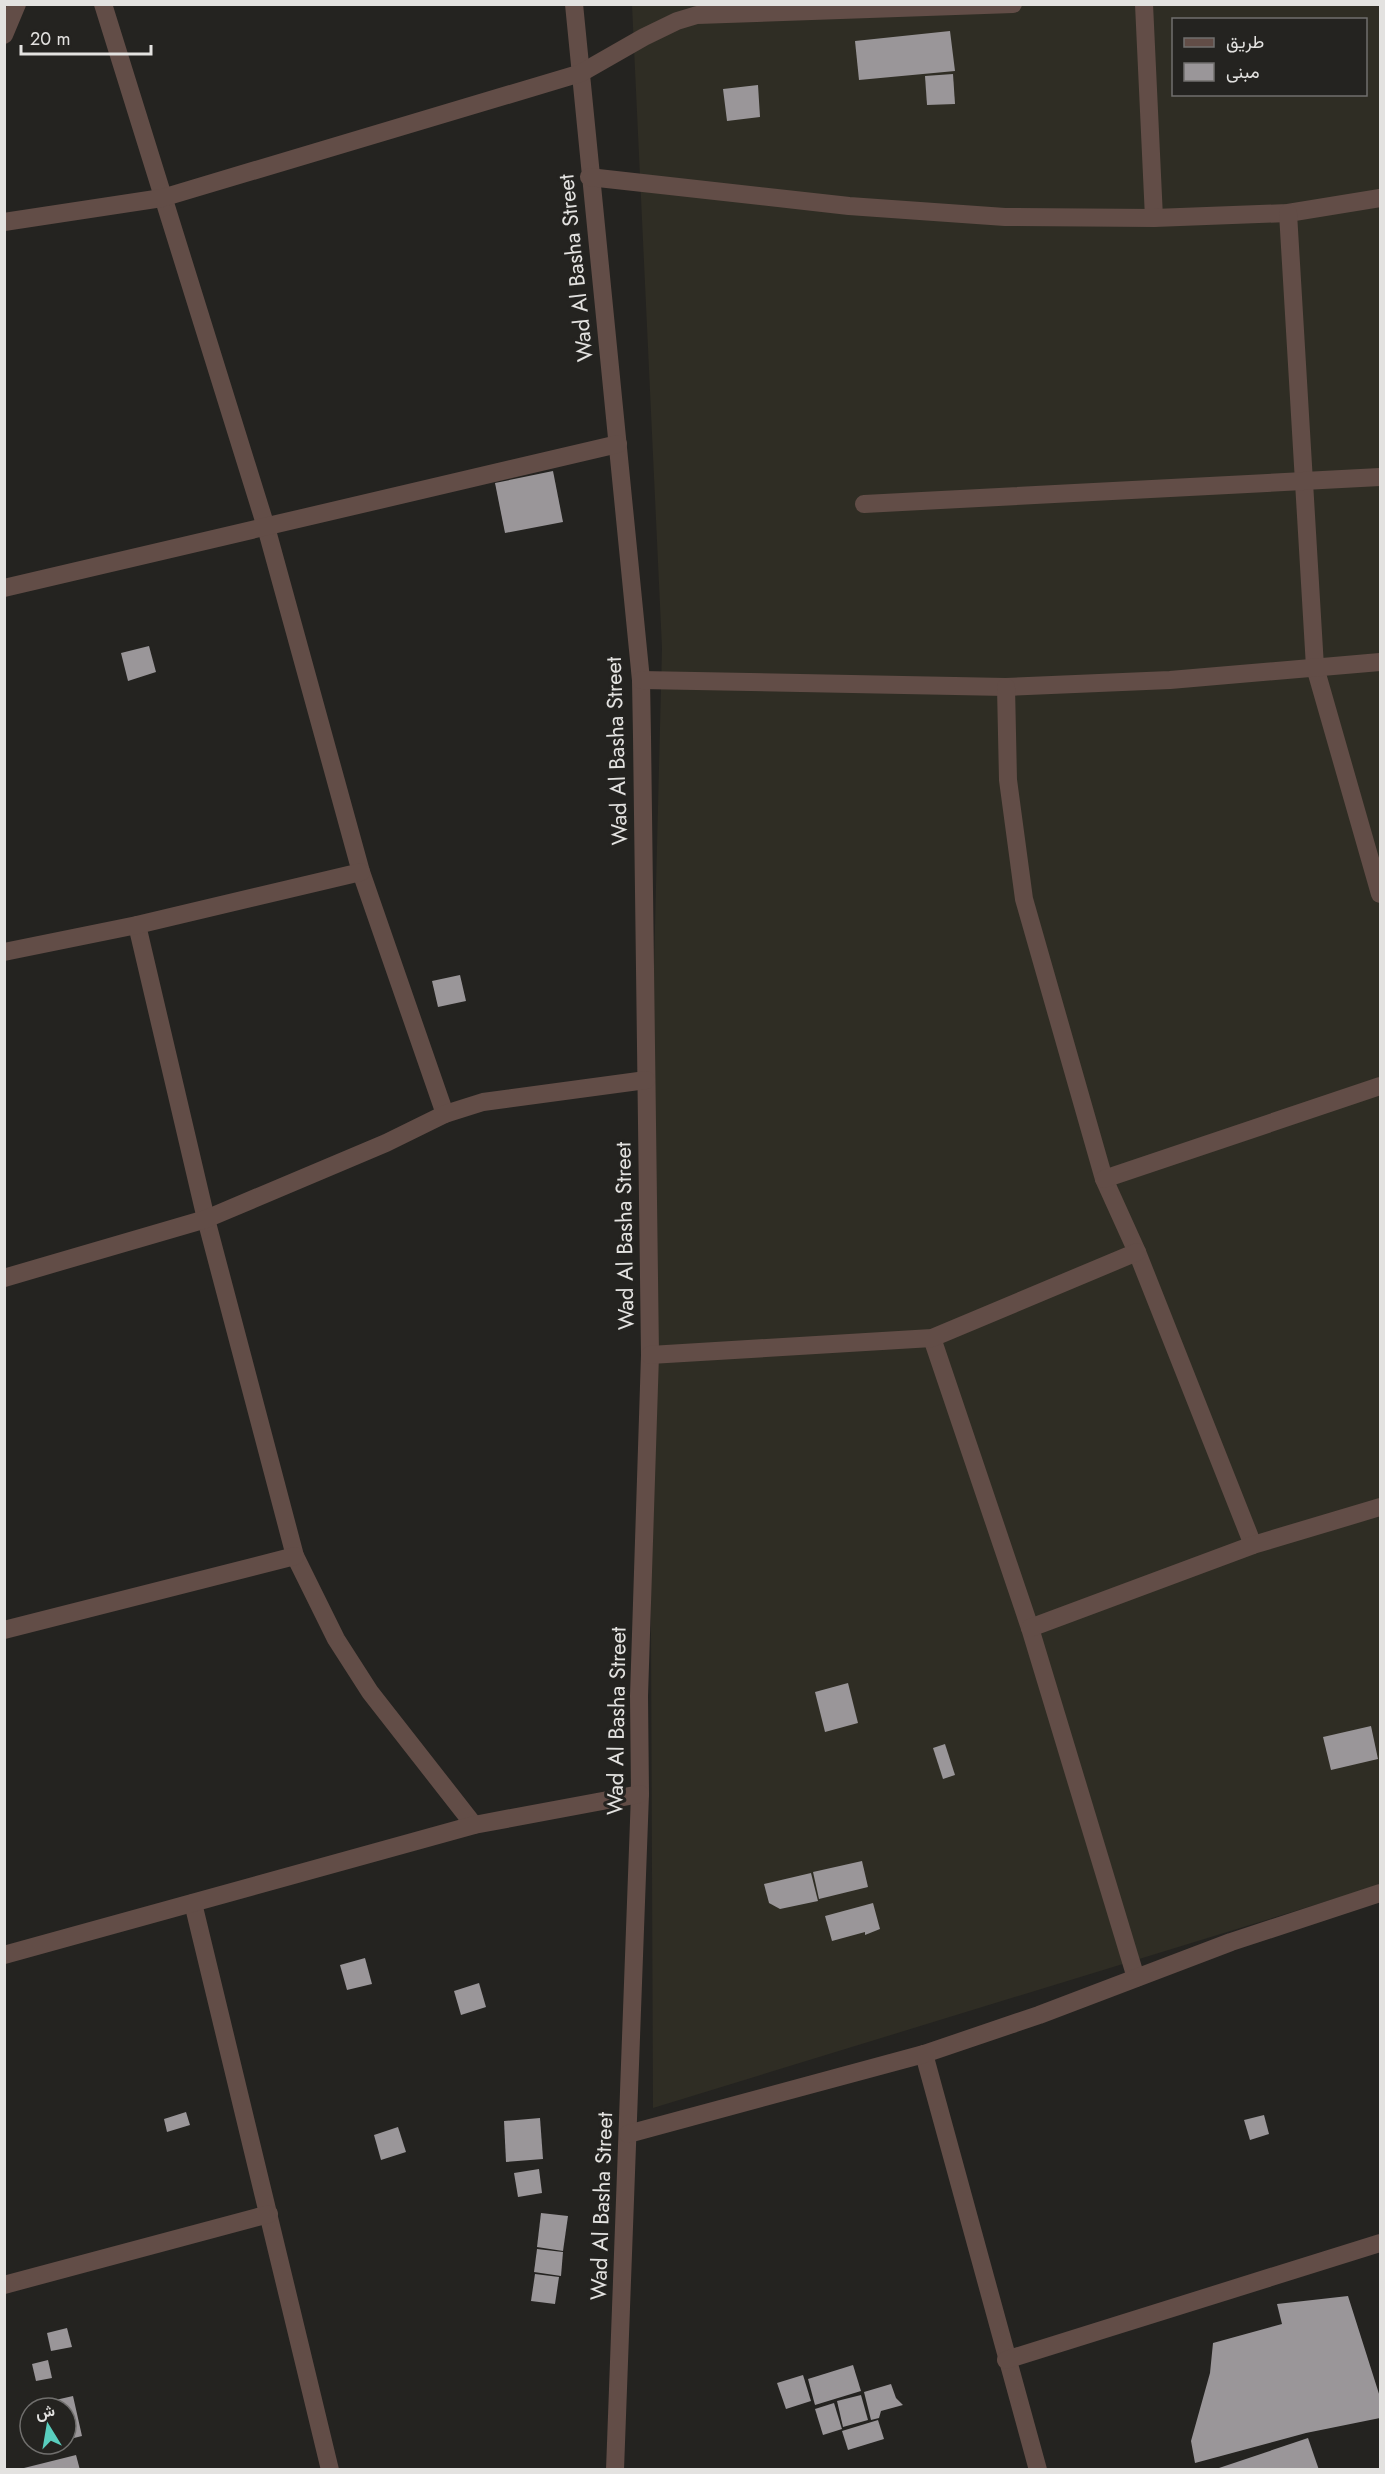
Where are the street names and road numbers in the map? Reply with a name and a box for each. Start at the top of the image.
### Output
street label: Wad Al Basha Street [549,172,601,363]
street label: Wad Al Basha Street [597,656,635,846]
street label: Wad Al Basha Street [606,1141,642,1330]
street label: Wad Al Basha Street [598,1626,634,1815]
street label: Wad Al Basha Street [582,2111,620,2301]

